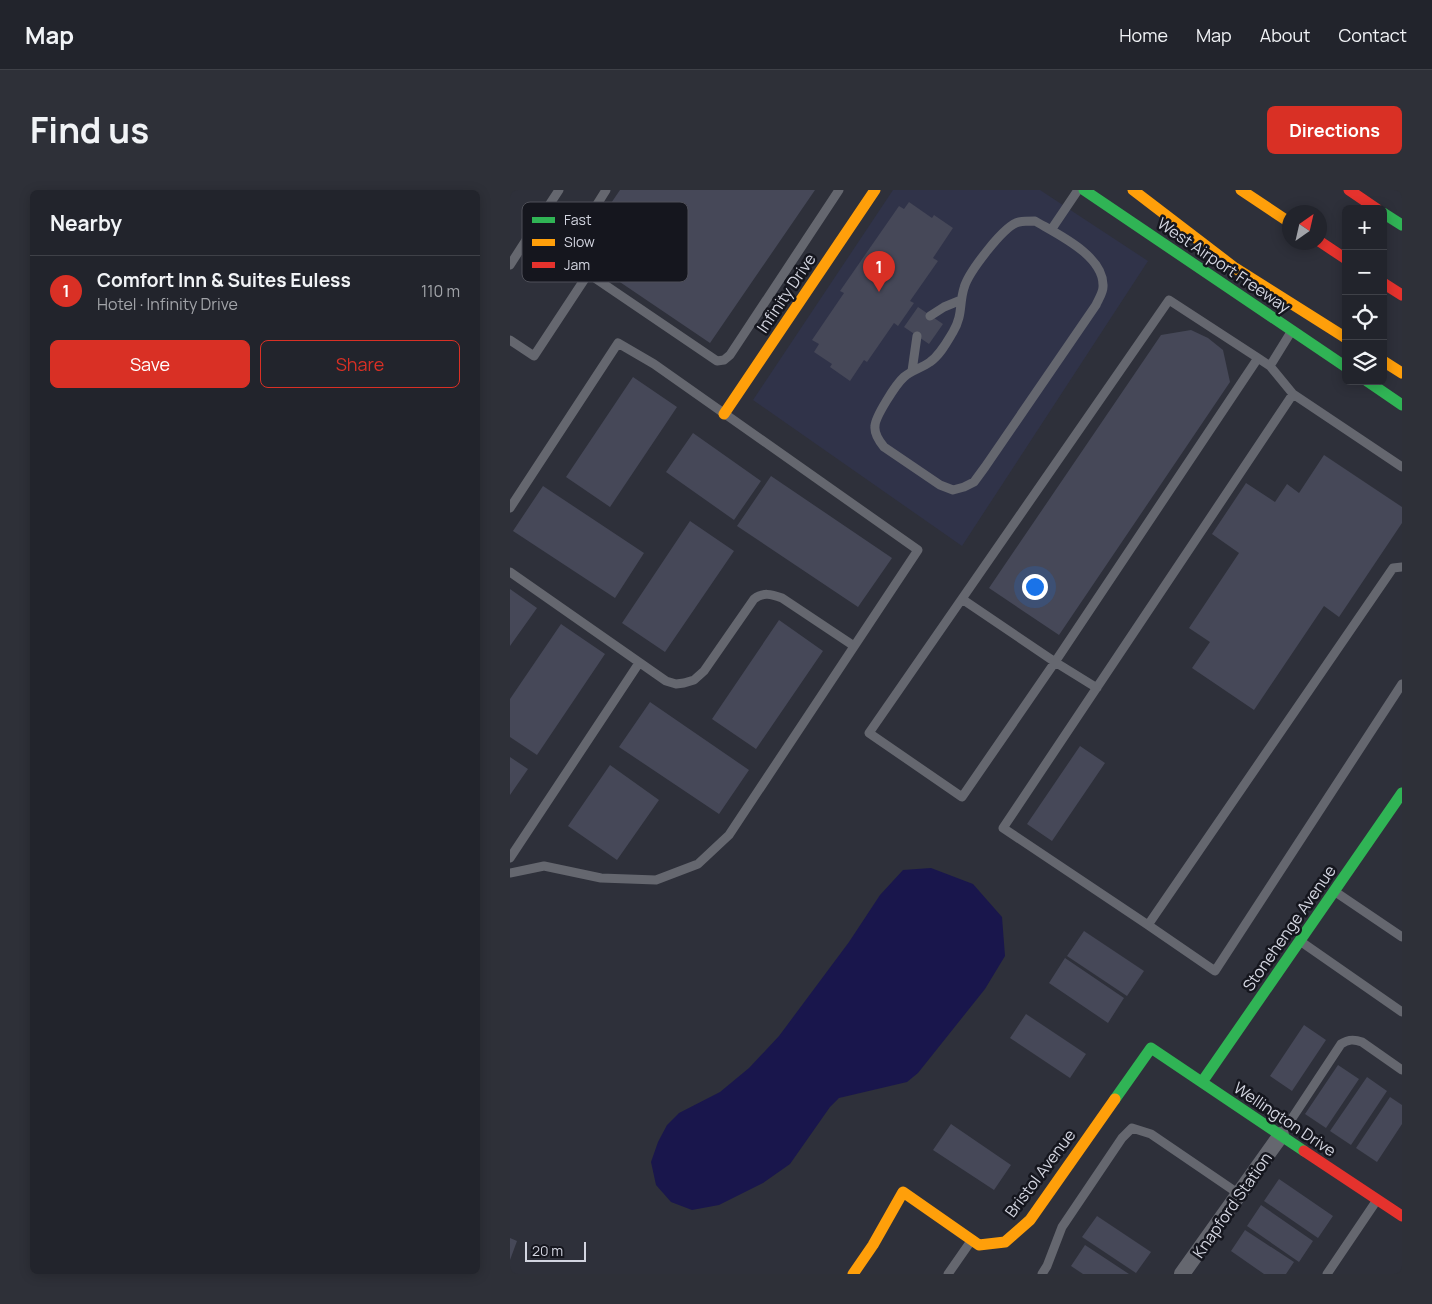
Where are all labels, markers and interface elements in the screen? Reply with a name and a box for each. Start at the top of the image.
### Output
text: Map [25,18,74,51]
text: Home [1119,23,1168,47]
text: Map [1196,23,1232,47]
text: About [1260,23,1310,47]
text: Contact [1338,23,1407,47]
text: Find us [30,106,149,154]
button: Directions [1267,106,1402,154]
legend [522,202,688,282]
north arrow [1282,205,1327,250]
map controls [1342,205,1387,385]
button: + [1342,205,1387,250]
text: Nearby [50,209,122,237]
text: Fast [564,210,592,229]
street label: West Airport Freeway [1153,212,1295,318]
text: Slow [564,232,595,251]
street label: Infinity Drive [751,249,821,337]
button: − [1342,250,1387,295]
pin: 1 [863,251,895,292]
text: Jam [564,255,590,274]
text: Comfort Inn & Suites Euless [97,267,351,293]
text: 1 [62,280,70,302]
text: 110 m [421,280,460,302]
text: Hotel · Infinity Drive [97,293,238,315]
button: locate [1342,295,1387,340]
button: Save [50,340,250,388]
button: Share [260,340,460,388]
button: layers [1342,340,1387,385]
your location [1022,574,1048,600]
street label: Stonehenge Avenue [1237,861,1341,995]
street label: Wellington Drive [1229,1077,1341,1161]
street label: Bristol Avenue [1000,1124,1080,1222]
street label: Knapford Station [1187,1148,1277,1262]
scale bar [525,1239,586,1262]
text: 20 m [532,1241,563,1260]

